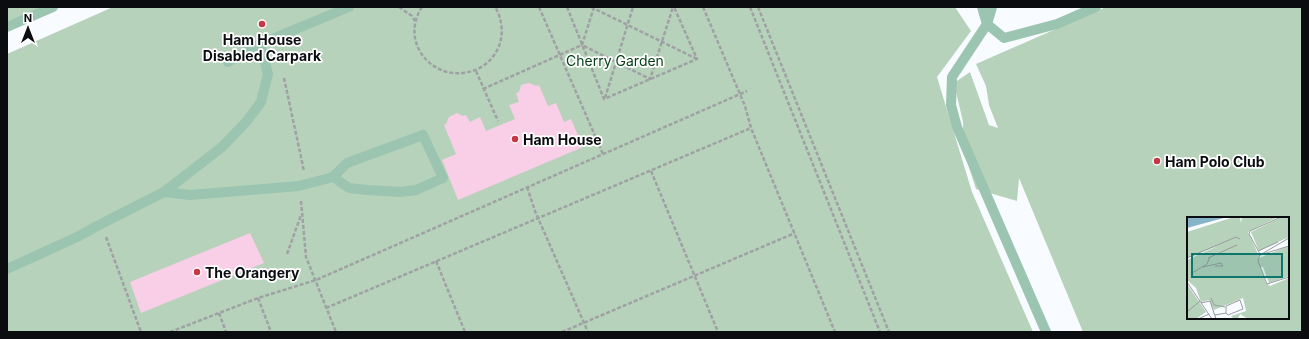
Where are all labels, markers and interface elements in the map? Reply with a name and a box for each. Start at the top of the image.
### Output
north arrow [8,8,48,48]
text: N [24,11,32,25]
marker: Ham House Disabled Carpark [257,19,267,29]
place label: Ham House Disabled Carpark [203,31,322,64]
park label: Cherry Garden [566,52,664,69]
place label: Ham House [523,131,602,148]
marker: Ham House [510,134,520,144]
place label: Ham Polo Club [1165,153,1265,170]
marker: Ham Polo Club [1152,156,1162,166]
inset map [1187,217,1289,319]
place label: The Orangery [205,264,300,281]
marker: The Orangery [192,267,202,277]

